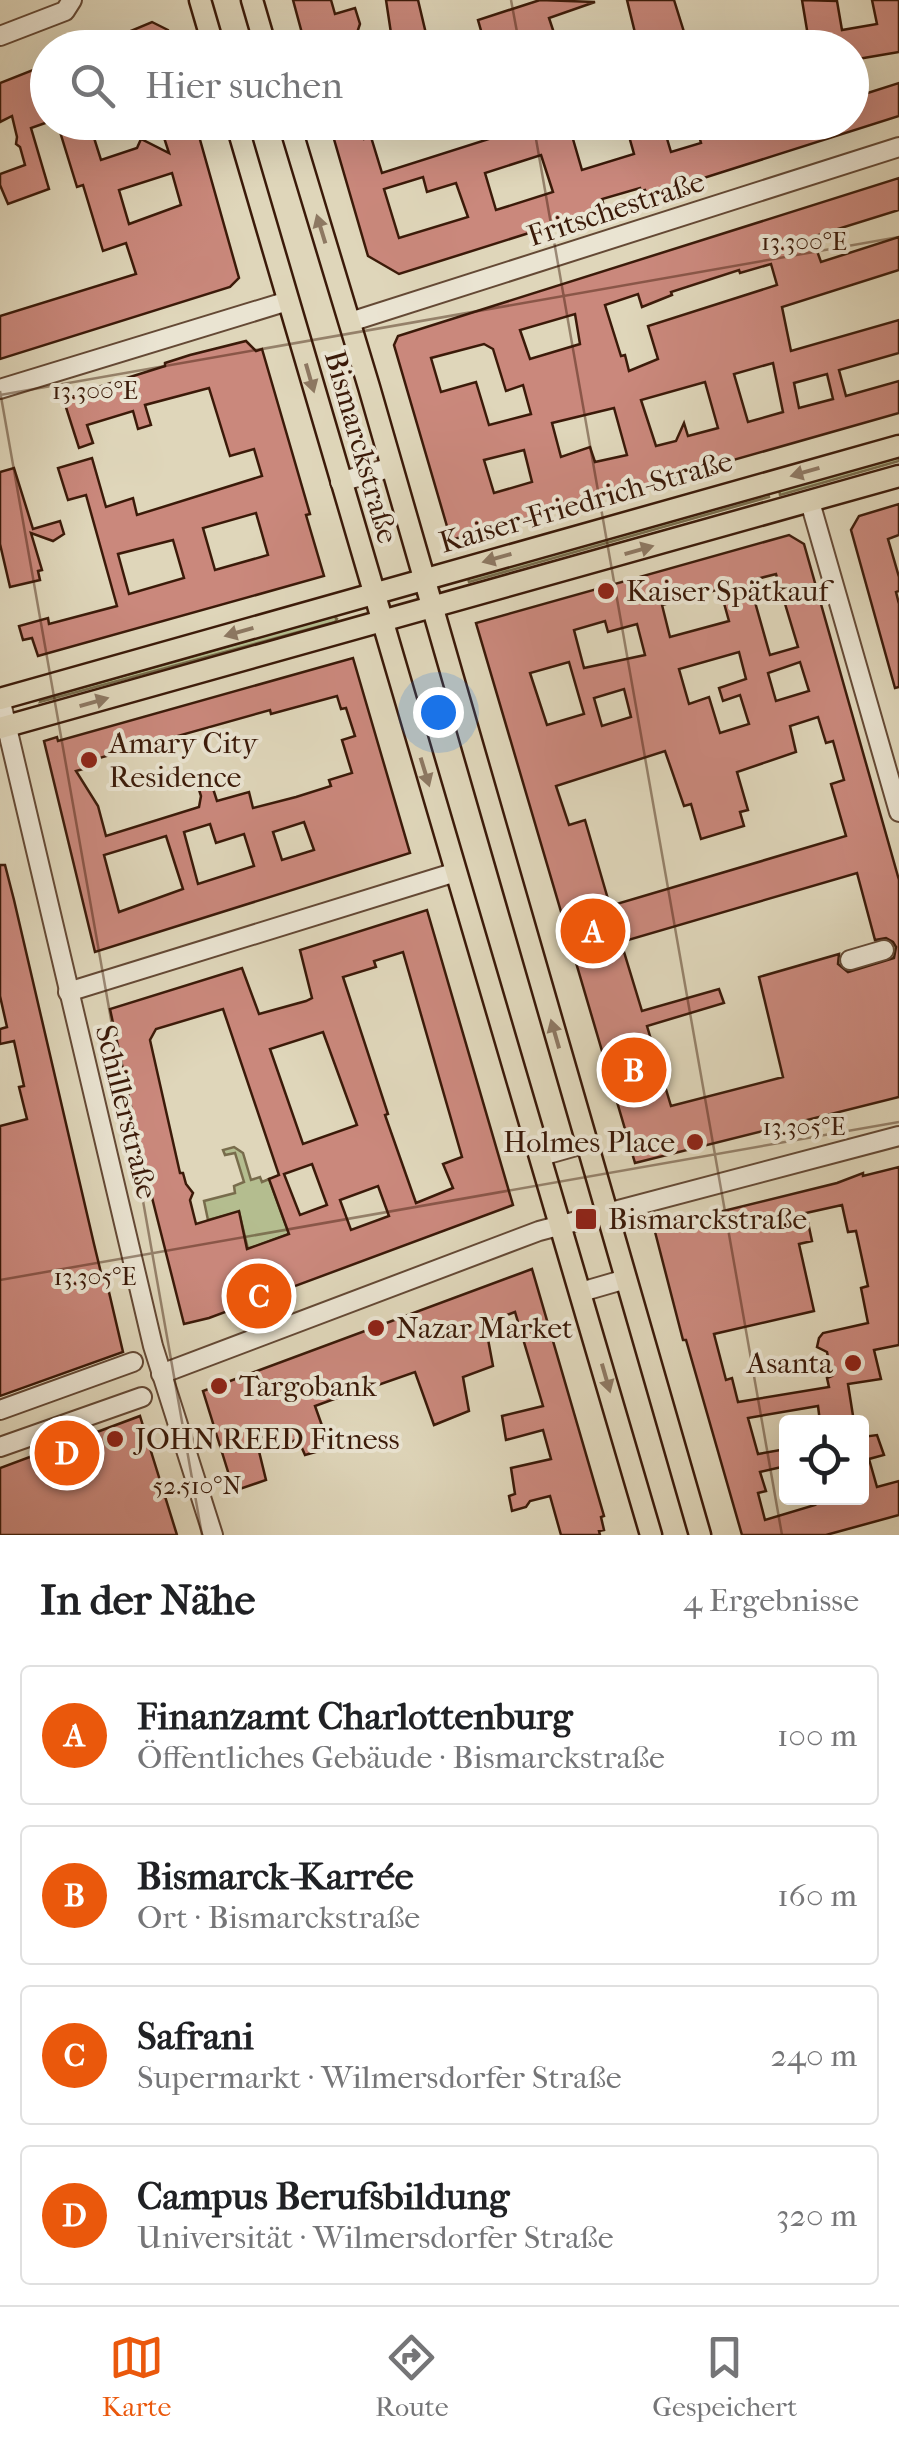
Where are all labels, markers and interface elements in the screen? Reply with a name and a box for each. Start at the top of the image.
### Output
search box [30,30,869,140]
icon: search [65,58,120,113]
text: Hier suchen [145,63,343,108]
street label: Fritschestraße [523,164,709,254]
one-way arrow [313,213,328,243]
text: 13.300°E [761,227,847,256]
street label: Bismarckstraße [317,346,405,548]
one-way arrow [303,363,318,394]
text: 13.300°E [52,376,138,405]
street label: Kaiser-Friedrich-Straße [435,443,737,561]
one-way arrow [789,465,820,481]
one-way arrow [624,542,655,558]
one-way arrow [481,551,511,566]
place label: Kaiser Spätkauf [626,574,834,609]
marker: Kaiser Spätkauf [595,580,617,602]
one-way arrow [223,625,253,640]
your location [413,687,464,738]
one-way arrow [79,693,110,709]
place label: Amary City Residence [108,726,259,795]
marker: Amary City Residence [78,749,100,771]
one-way arrow [418,757,433,788]
pin: A [560,894,626,968]
one-way arrow [547,1018,563,1049]
street label: Schillerstraße [87,1021,165,1203]
pin: B [602,1032,666,1108]
text: 13.305°E [762,1112,846,1141]
place label: Holmes Place [503,1125,675,1160]
marker: Holmes Place [684,1131,706,1153]
place label: Bismarckstraße [608,1202,807,1237]
marker: Bismarckstraße [573,1206,599,1232]
pin: C [226,1258,292,1334]
text: 13.305°E [53,1262,137,1291]
place label: Nazar Market [396,1311,573,1346]
marker: Nazar Market [365,1317,387,1339]
place label: Asanta [746,1346,834,1381]
marker: Asanta [842,1352,864,1374]
one-way arrow [599,1363,614,1394]
place label: Targobank [239,1369,377,1404]
marker: Targobank [208,1375,230,1397]
map controls [779,1415,869,1505]
button: locate [779,1415,869,1505]
pin: D [34,1416,100,1490]
place label: JOHN REED Fitness [133,1422,400,1457]
marker: JOHN REED Fitness [104,1428,126,1450]
text: 52.510°N [153,1471,241,1500]
text: In der Nähe [40,1576,255,1625]
text: 4 Ergebnisse [683,1582,859,1619]
text: Finanzamt Charlottenburg [137,1694,573,1739]
text: A [64,1717,85,1754]
text: 100 m [777,1717,857,1754]
text: Öffentliches Gebäude · Bismarckstraße [137,1739,665,1776]
text: Bismarck-Karrée [137,1854,414,1899]
text: B [64,1877,85,1914]
text: 160 m [777,1877,857,1914]
text: Ort · Bismarckstraße [137,1899,420,1936]
text: Safrani [137,2014,254,2059]
text: C [64,2037,85,2074]
text: 240 m [771,2037,857,2074]
text: Supermarkt · Wilmersdorfer Straße [137,2059,622,2096]
text: Campus Berufsbildung [137,2174,509,2219]
text: D [62,2197,87,2234]
text: 320 m [776,2197,857,2234]
text: Universität · Wilmersdorfer Straße [137,2219,613,2256]
tab: Karte [102,2330,171,2423]
tab: Route [375,2330,449,2423]
tab: Gespeichert [652,2330,797,2423]

